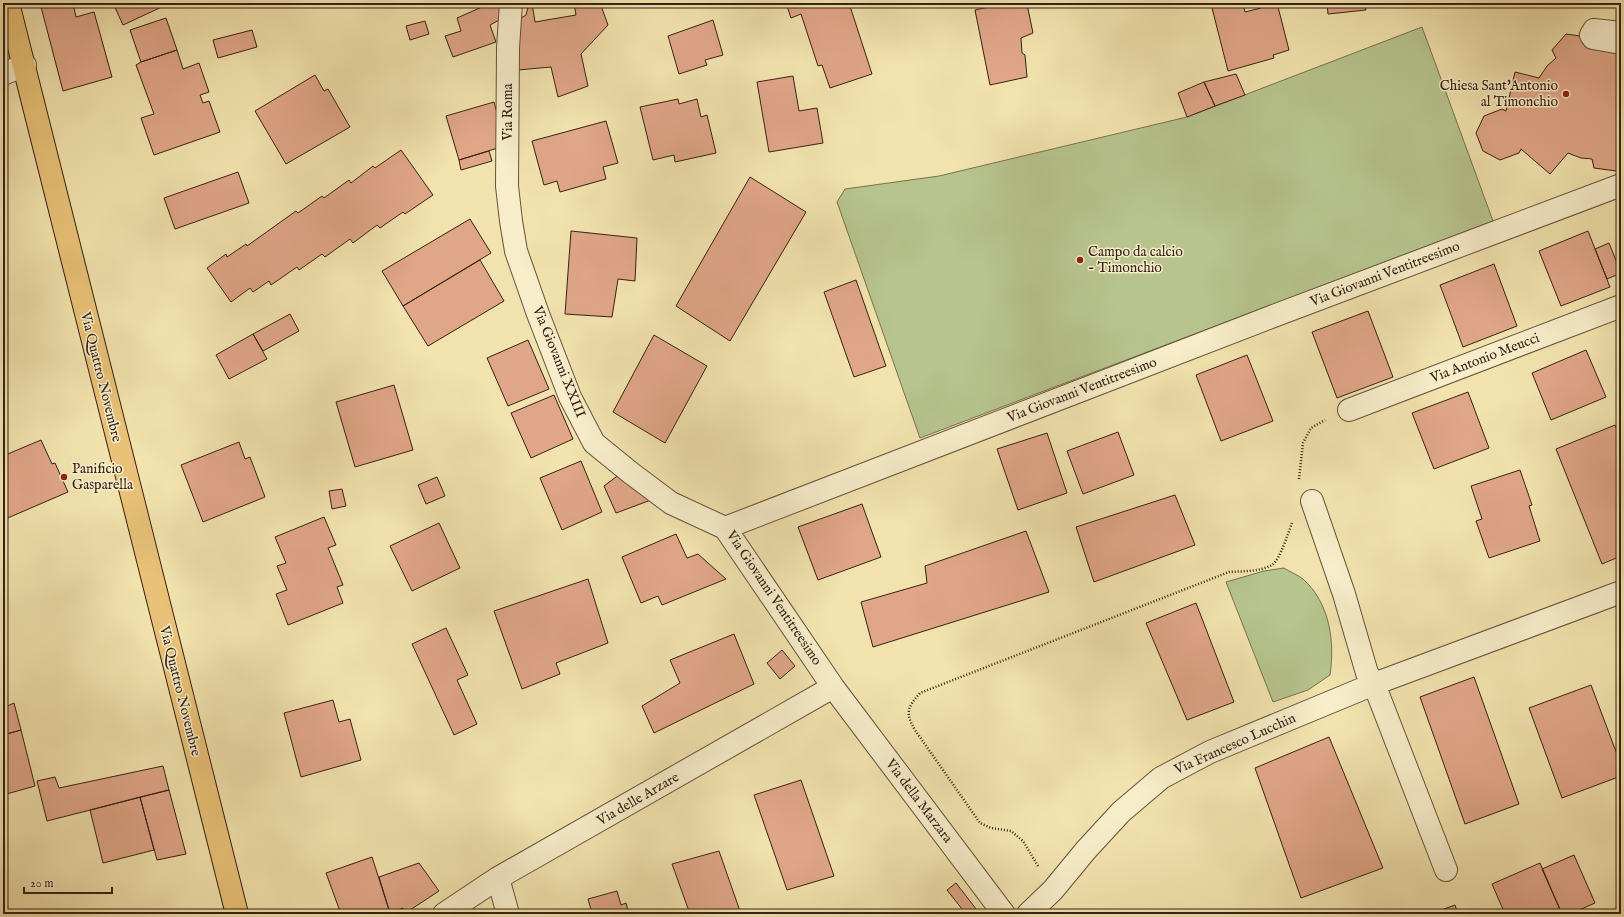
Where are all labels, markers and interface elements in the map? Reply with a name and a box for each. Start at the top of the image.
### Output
place label: Chiesa Sant'Antonio al Timonchio [1440,77,1558,111]
street label: Via Roma [499,83,517,142]
marker: Chiesa Sant'Antonio al Timonchio [1561,89,1571,99]
street label: Via Giovanni Ventitreesimo [1307,237,1463,311]
place label: Campo da calcio - Timonchio [1088,243,1183,277]
marker: Campo da calcio - Timonchio [1075,255,1085,265]
street label: Via Giovanni XXIII [528,303,590,420]
street label: Via Quattro Novembre [76,309,126,445]
street label: Via Antonio Meucci [1427,329,1542,387]
street label: Via Giovanni Ventitreesimo [1004,353,1160,427]
place label: Panificio Gasparella [72,460,134,494]
marker: Panificio Gasparella [59,472,69,482]
street label: Via Giovanni Ventitreesimo [722,526,826,669]
street label: Via Quattro Novembre [155,623,205,759]
street label: Via Francesco Lucchin [1170,709,1299,779]
street label: Via della Marzara [881,755,957,847]
street label: Via delle Arzare [593,768,683,830]
scale bar [24,869,112,895]
text: 20 m [30,876,53,891]

